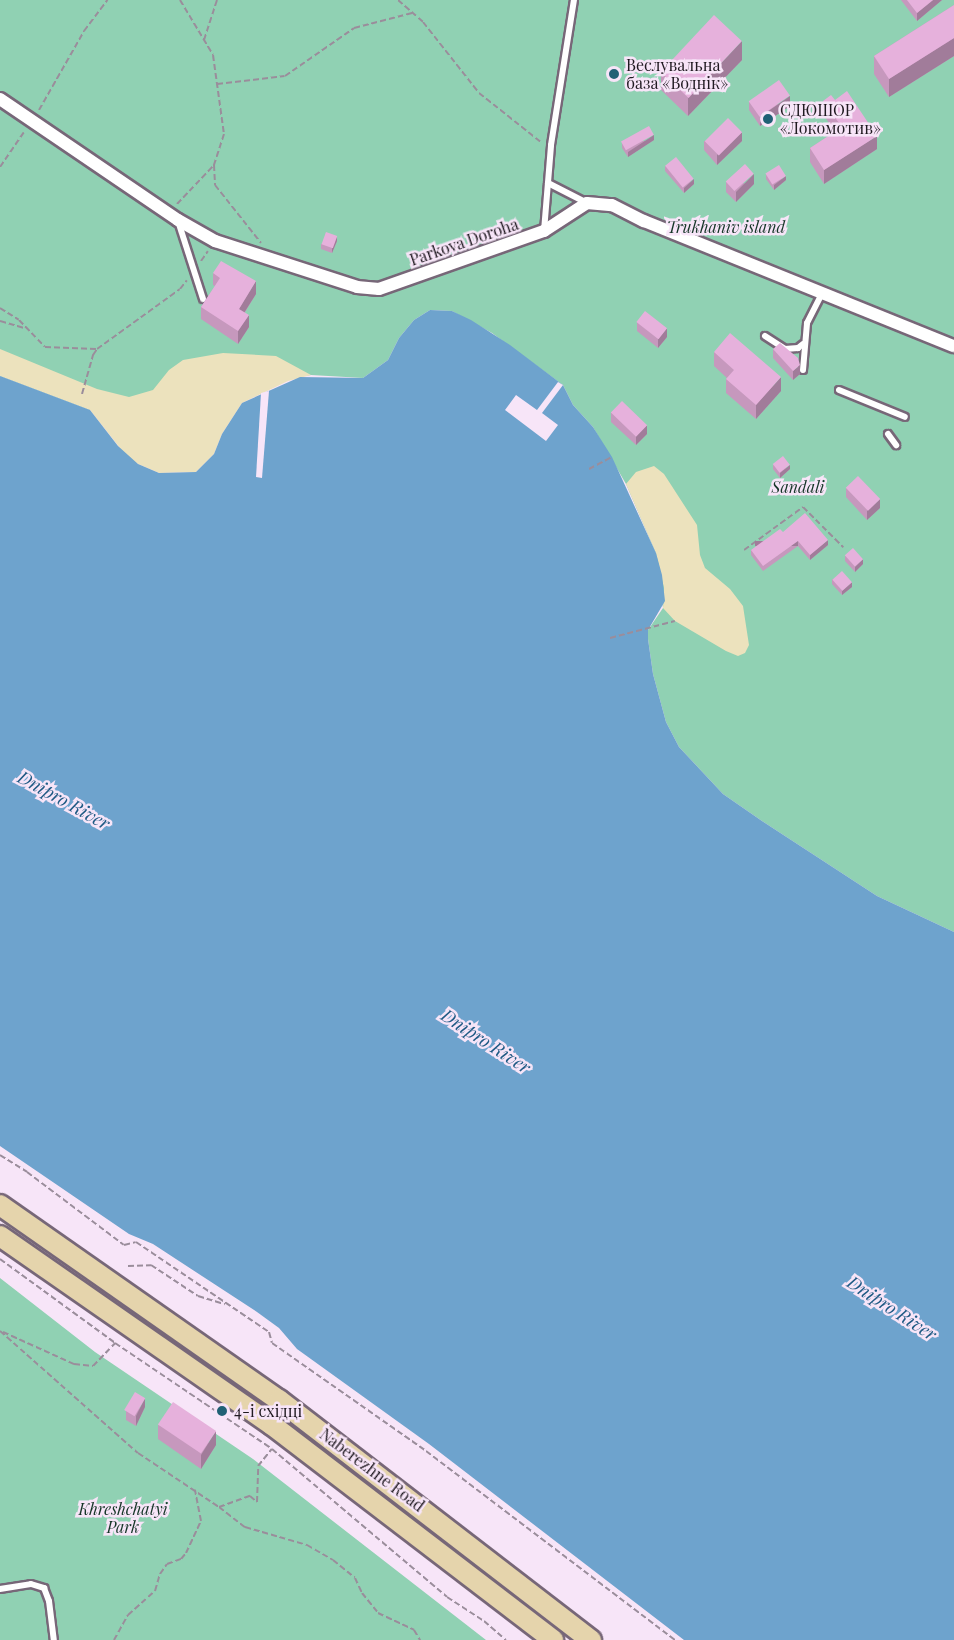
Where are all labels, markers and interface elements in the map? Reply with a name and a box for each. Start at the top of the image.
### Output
place label: Веслувальна база «Воднік» [626,55,728,93]
marker: Веслувальна база «Воднік» [607,67,621,81]
place label: СДЮШОР «Локомотив» [780,100,881,138]
marker: СДЮШОР «Локомотив» [761,112,775,126]
street label: Parkova Doroha [407,214,521,270]
park label: Trukhaniv island [667,217,785,237]
park label: Sandali [772,477,824,497]
water label: Dnipro River [14,766,114,834]
water label: Dnipro River [437,1004,535,1078]
water label: Dnipro River [843,1271,941,1345]
place label: 4-і східці [234,1401,302,1421]
marker: 4-і східці [215,1404,229,1418]
street label: Naberezhne Road [316,1424,428,1516]
park label: Khreshchatyi Park [78,1499,168,1537]

